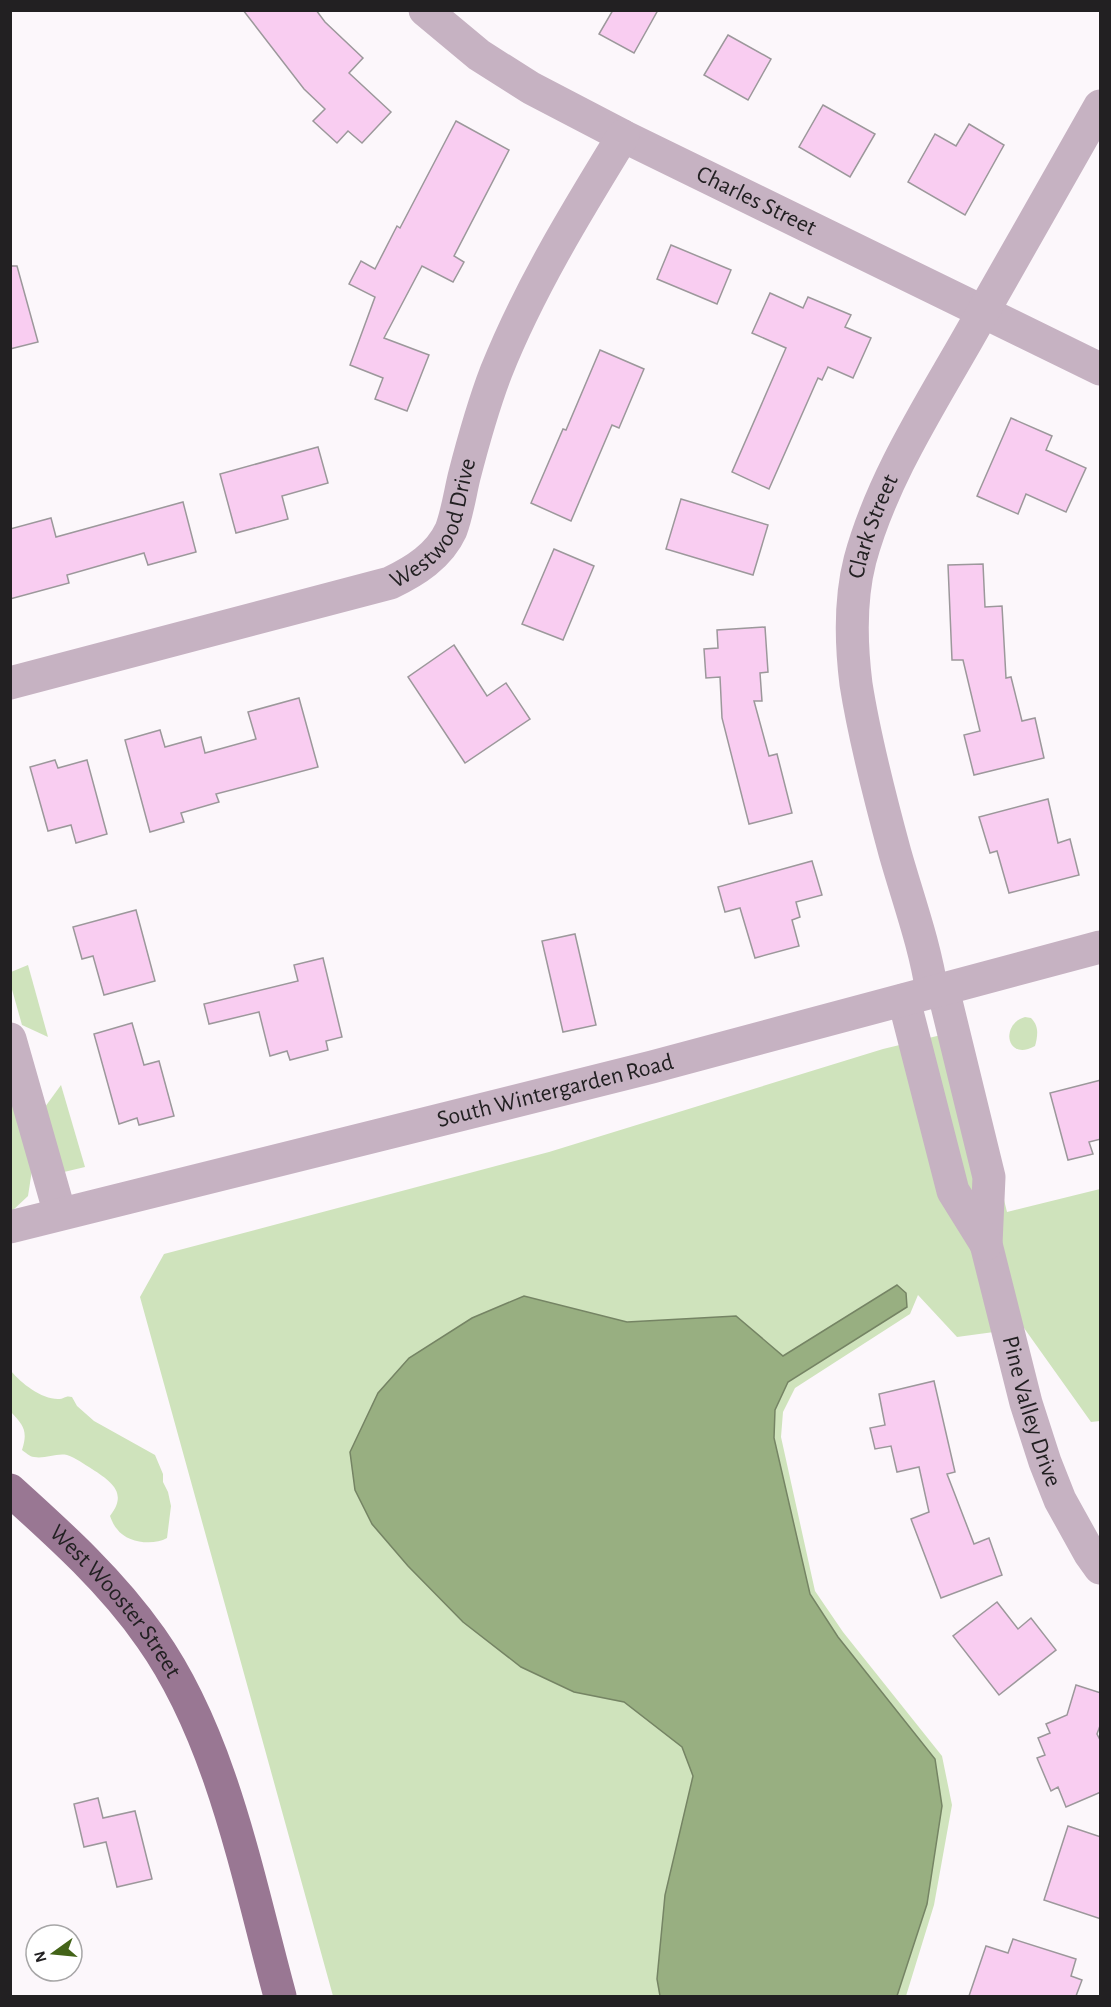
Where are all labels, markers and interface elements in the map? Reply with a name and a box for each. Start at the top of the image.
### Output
street label: Charles Street [693,162,820,241]
street label: Westwood Drive [386,456,480,593]
street label: Clark Street [844,471,903,580]
street label: South Wintergarden Road [435,1050,676,1132]
street label: Pine Valley Drive [998,1333,1066,1490]
street label: West Wooster Street [45,1521,185,1682]
north arrow [24,1923,84,1983]
text: N [31,1949,50,1964]

